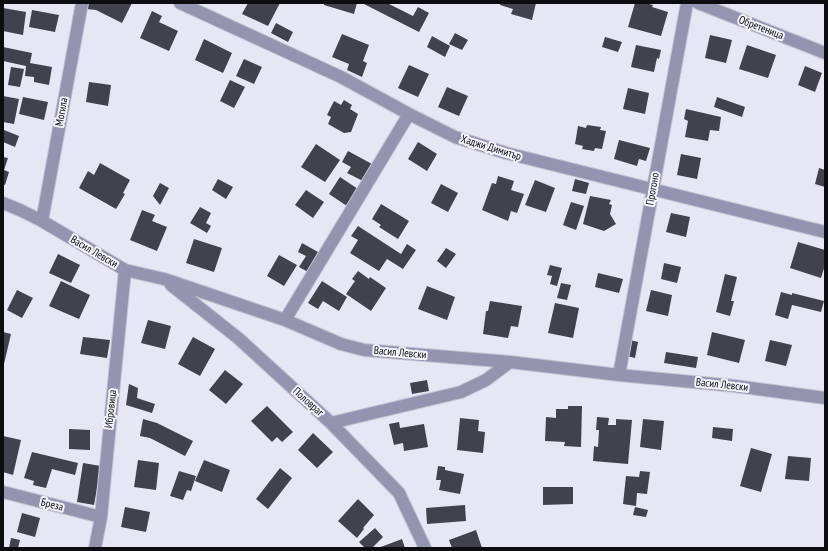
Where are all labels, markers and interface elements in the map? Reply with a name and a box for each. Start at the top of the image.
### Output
street label: Обретеница [737,13,785,43]
street label: Могила [53,97,71,127]
street label: Хаджи Димитър [459,133,523,163]
street label: Прогоно [644,172,662,206]
street label: Васил Левски [68,233,120,271]
street label: Васил Левски [373,344,427,362]
street label: Васил Левски [695,376,749,394]
street label: Половраг [290,385,326,419]
street label: Ибровица [102,389,120,429]
street label: Бреза [39,496,65,514]

